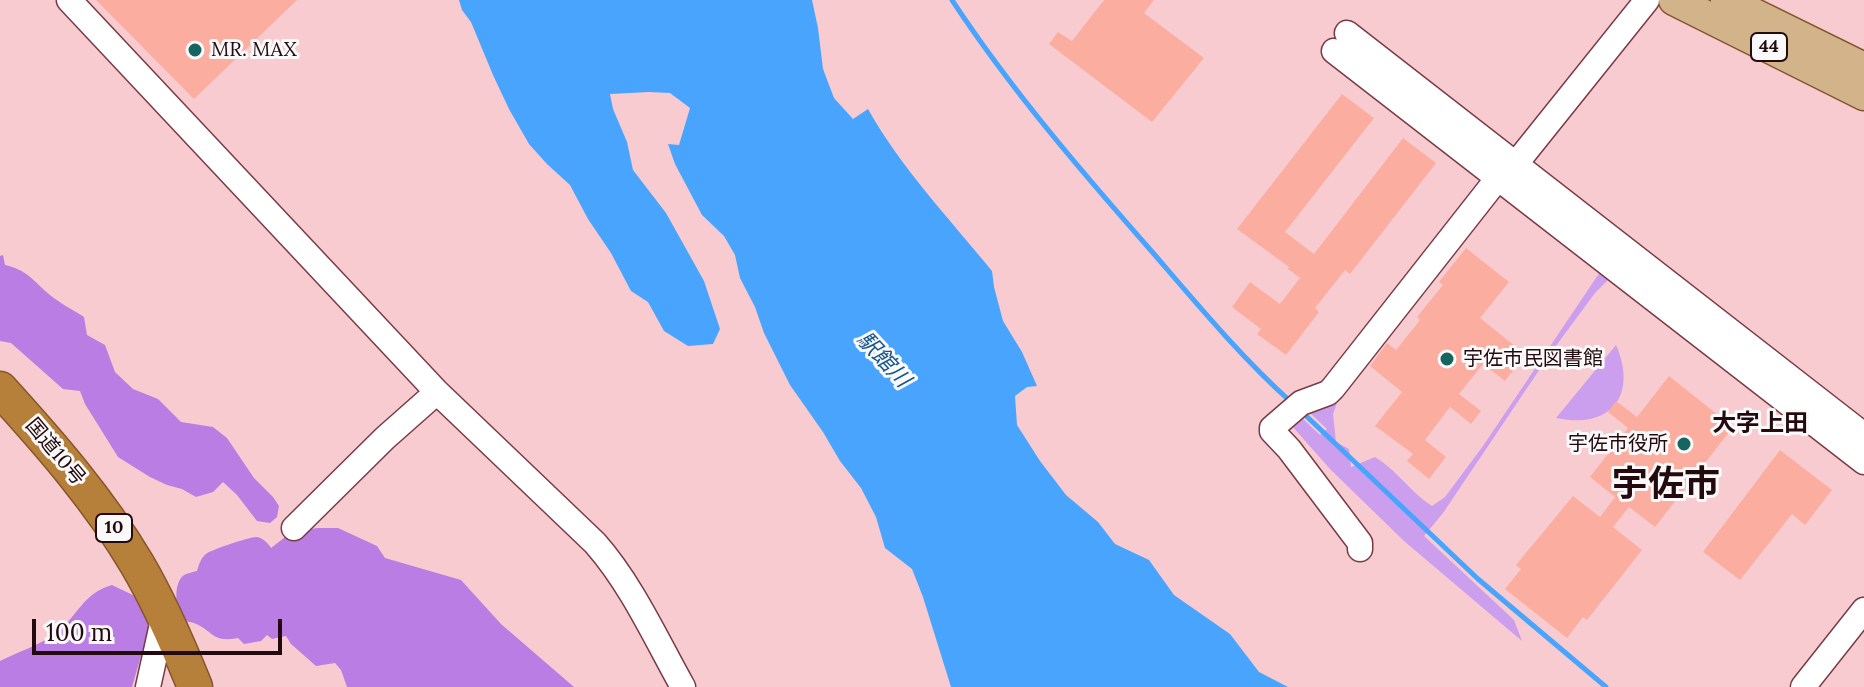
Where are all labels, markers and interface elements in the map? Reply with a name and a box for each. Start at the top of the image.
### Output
road number: 44 [1751,33,1787,61]
place label: MR. MAX [211,38,297,62]
marker: MR. MAX [186,41,204,59]
water label: 駅館川 [851,327,915,393]
place label: 宇佐市民図書館 [1463,347,1603,371]
marker: 宇佐市民図書館 [1438,350,1456,368]
district label: 大字上田 [1712,410,1808,438]
street label: 国道10号 [20,414,90,490]
place label: 宇佐市役所 [1568,432,1668,456]
marker: 宇佐市役所 [1675,435,1693,453]
district label: 宇佐市 [1612,464,1720,508]
road number: 10 [96,514,132,542]
scale bar [36,603,286,653]
text: 100 m [46,617,112,648]

